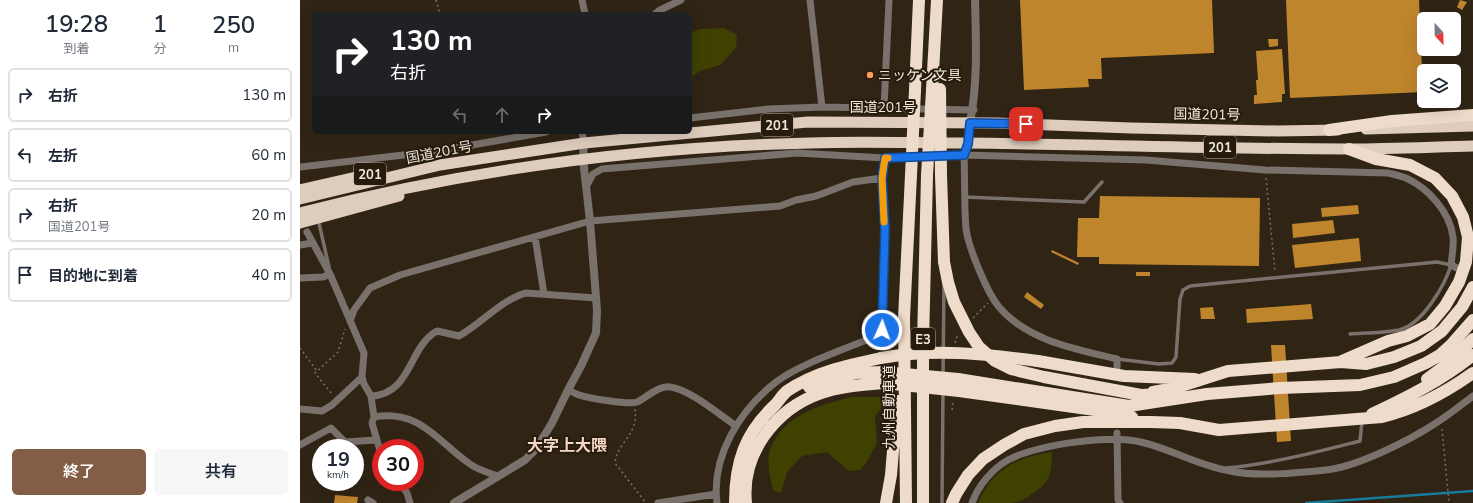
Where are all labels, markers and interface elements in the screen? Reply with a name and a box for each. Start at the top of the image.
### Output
text: 19:28 [45,8,108,40]
text: 1 [153,8,167,40]
text: 250 [212,9,255,41]
north arrow [1417,12,1461,56]
map controls [1417,12,1461,108]
text: 130 m [390,22,473,60]
icon: right [324,28,376,80]
text: m [228,39,239,57]
text: 到着 [63,40,89,58]
text: 分 [154,40,167,58]
text: 右折 [390,61,426,85]
button: layers [1417,64,1461,108]
place label: ニッケン文具 [878,66,962,85]
marker: ニッケン文具 [865,70,875,80]
icon: right [14,84,36,106]
text: 130 m [242,85,286,105]
text: 右折 [48,86,78,106]
street label: 国道201号 [849,98,917,117]
icon: left [449,104,471,126]
icon: ahead [491,104,513,126]
icon: right [533,104,555,126]
street label: 国道201号 [1173,104,1241,125]
pin [1009,107,1043,141]
icon: arrive [1015,113,1037,135]
road number: 201 [761,114,793,136]
road number: 201 [1204,136,1236,158]
street label: 国道201号 [404,137,474,168]
icon: left [14,144,36,166]
text: 60 m [251,145,286,165]
text: 左折 [48,146,78,166]
road number: 201 [354,163,386,185]
text: 右折 [48,196,78,216]
icon: right [14,204,36,226]
text: 20 m [251,205,286,225]
text: 国道201号 [48,218,110,236]
icon: arrive [14,264,36,286]
text: 40 m [251,265,286,285]
text: 目的地に到着 [48,266,138,286]
position arrow [861,309,903,351]
road number: E3 [911,328,935,350]
street label: 九州自動車道 [880,365,899,449]
district label: 大字上大隈 [527,435,607,457]
speed limit sign: 30 [372,439,424,491]
text: 19 [326,446,350,473]
button: 終了 [12,449,146,495]
button: 共有 [154,449,288,495]
text: km/h [327,468,349,482]

